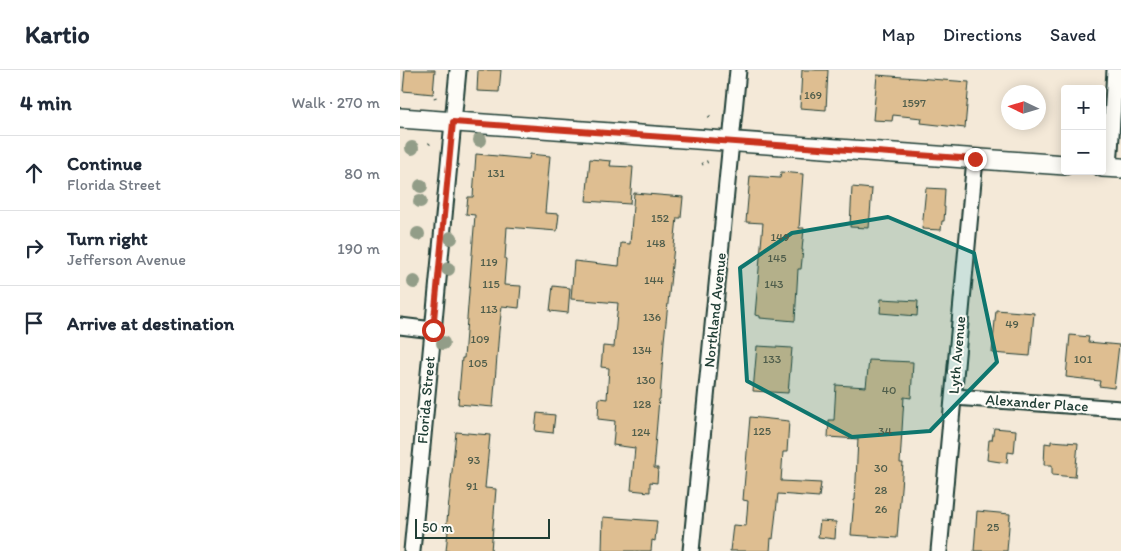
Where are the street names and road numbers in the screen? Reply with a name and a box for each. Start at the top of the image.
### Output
street label: Northland Avenue [700,252,730,368]
street label: Lyth Avenue [945,315,969,395]
street label: Florida Street [413,355,439,445]
street label: Alexander Place [985,390,1089,416]

